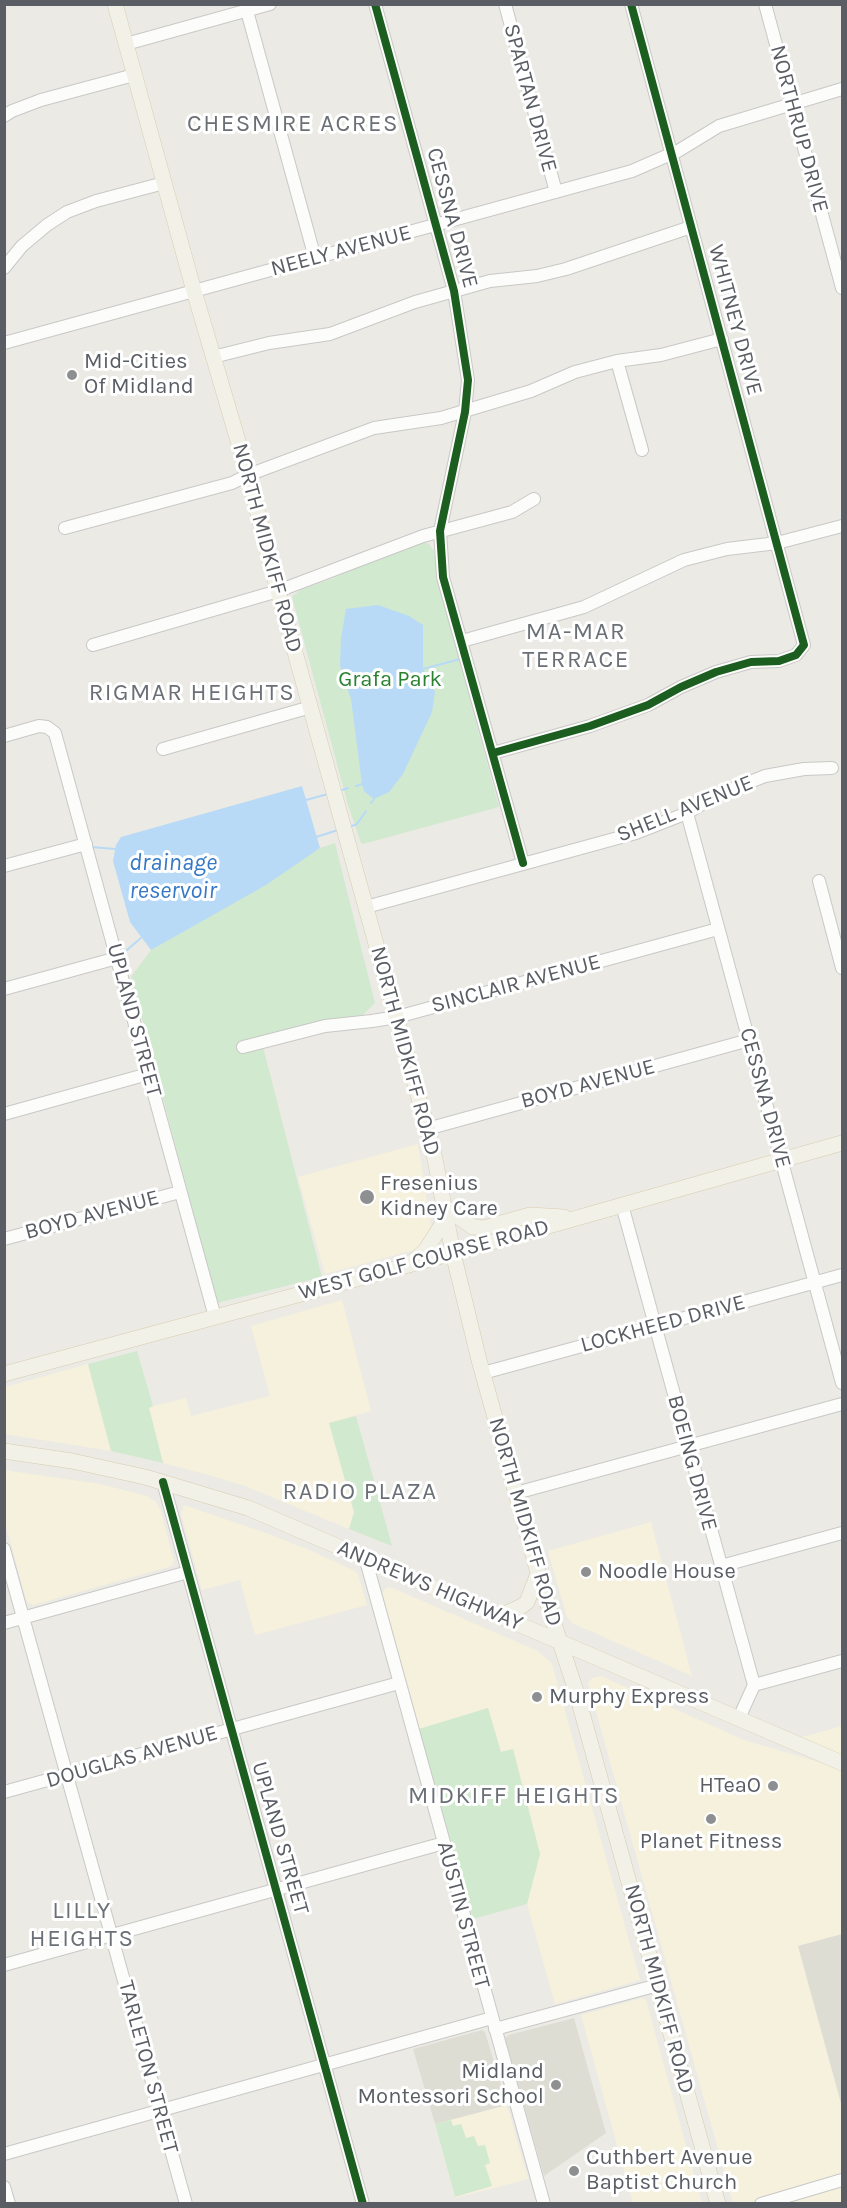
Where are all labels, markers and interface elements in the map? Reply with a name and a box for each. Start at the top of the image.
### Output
street label: SPARTAN DRIVE [497,21,563,175]
street label: NORTHRUP DRIVE [764,42,834,216]
district label: CHESMIRE ACRES [187,110,399,138]
street label: CESSNA DRIVE [421,145,483,291]
street label: NEELY AVENUE [268,220,414,282]
street label: WHITNEY DRIVE [702,242,768,398]
place label: Mid-Cities Of Midland [84,349,194,400]
marker: Mid-Cities Of Midland [65,368,79,382]
street label: NORTH MIDKIFF ROAD [226,440,308,656]
district label: MA-MAR TERRACE [522,618,630,674]
park label: Grafa Park [338,667,442,693]
district label: RIGMAR HEIGHTS [89,679,295,707]
street label: SHELL AVENUE [613,770,757,848]
water label: drainage reservoir [129,849,217,905]
street label: UPLAND STREET [101,940,167,1100]
street label: NORTH MIDKIFF ROAD [364,943,446,1159]
street label: SINCLAIR AVENUE [428,949,604,1019]
street label: CESSNA DRIVE [734,1025,796,1171]
street label: BOYD AVENUE [518,1053,658,1115]
place label: Fresenius Kidney Care [380,1171,498,1222]
street label: BOYD AVENUE [22,1184,162,1246]
marker: Fresenius Kidney Care [358,1188,376,1206]
street label: WEST GOLF COURSE ROAD [296,1214,552,1306]
street label: LOCKHEED DRIVE [578,1289,748,1359]
street label: BOEING DRIVE [661,1392,723,1534]
street label: NORTH MIDKIFF ROAD [483,1415,567,1629]
district label: RADIO PLAZA [282,1478,438,1506]
street label: ANDREWS HIGHWAY [333,1535,527,1637]
place label: Noodle House [598,1559,736,1585]
marker: Noodle House [579,1565,593,1579]
place label: Murphy Express [549,1684,709,1710]
marker: Murphy Express [530,1690,544,1704]
street label: DOUGLAS AVENUE [43,1720,221,1794]
street label: UPLAND STREET [246,1759,314,1917]
place label: HTeaO [699,1773,761,1799]
marker: HTeaO [766,1779,780,1793]
district label: MIDKIFF HEIGHTS [408,1782,620,1810]
marker: Planet Fitness [704,1812,718,1826]
place label: Planet Fitness [640,1829,782,1855]
street label: AUSTIN STREET [431,1839,495,1991]
street label: NORTH MIDKIFF ROAD [618,1881,700,2097]
district label: LILLY HEIGHTS [30,1897,134,1953]
street label: TARLETON STREET [112,1978,184,2156]
place label: Midland Montessori School [357,2059,544,2110]
marker: Midland Montessori School [549,2078,563,2092]
place label: Cuthbert Avenue Baptist Church [586,2145,753,2196]
marker: Cuthbert Avenue Baptist Church [567,2164,581,2178]

